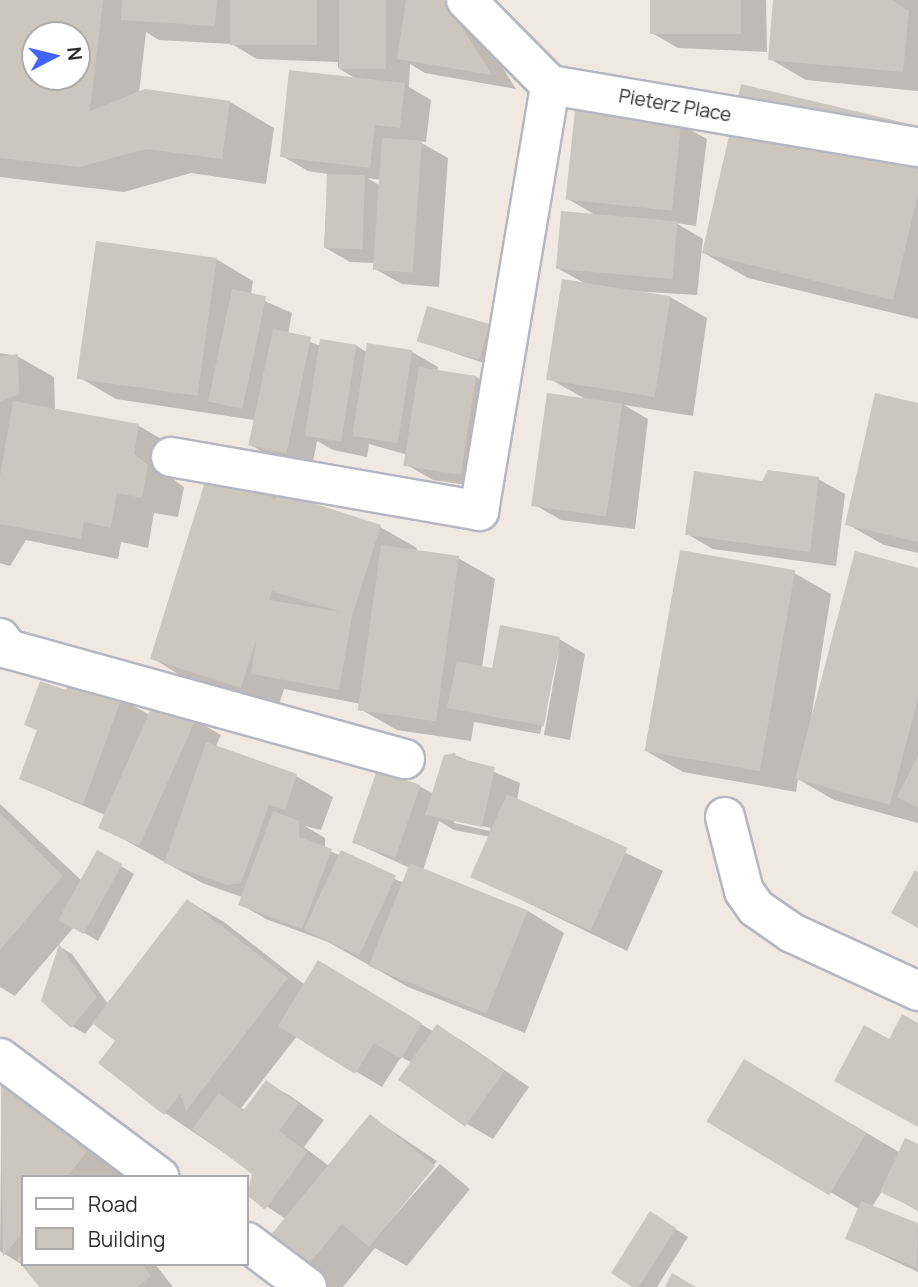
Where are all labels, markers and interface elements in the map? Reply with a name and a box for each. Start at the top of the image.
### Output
north arrow [21,21,91,91]
text: N [61,45,89,62]
street label: Pieterz Place [617,85,733,127]
legend [21,1175,248,1266]
text: Road [88,1190,138,1218]
text: Building [88,1225,165,1253]

